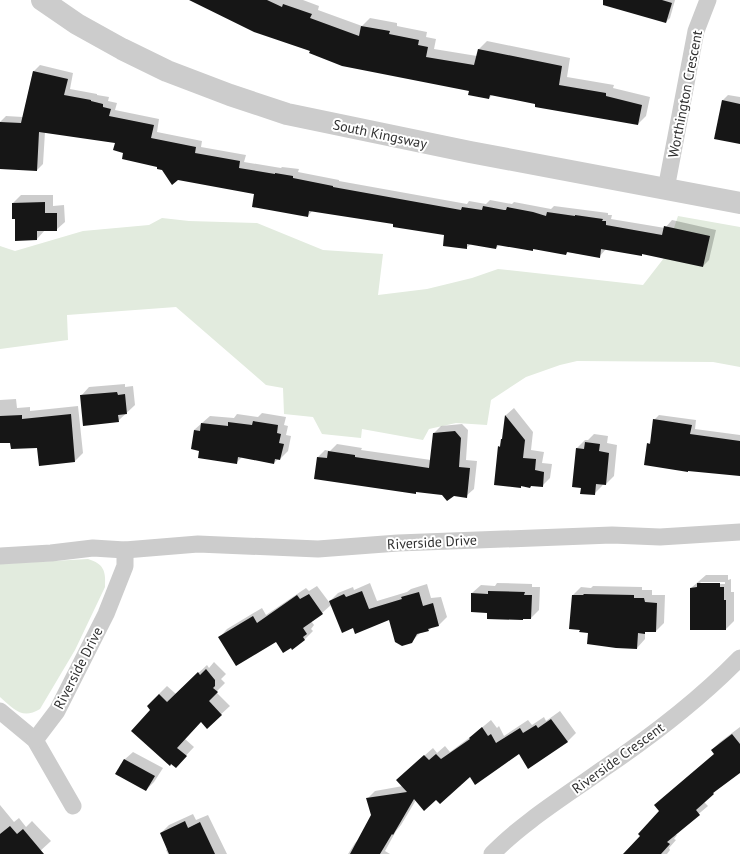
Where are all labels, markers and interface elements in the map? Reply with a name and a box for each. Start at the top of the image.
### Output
street label: Worthington Crescent [664,28,706,159]
street label: South Kingsway [331,115,429,153]
street label: Riverside Drive [387,531,477,553]
street label: Riverside Drive [50,624,106,712]
street label: Riverside Crescent [568,718,668,797]

